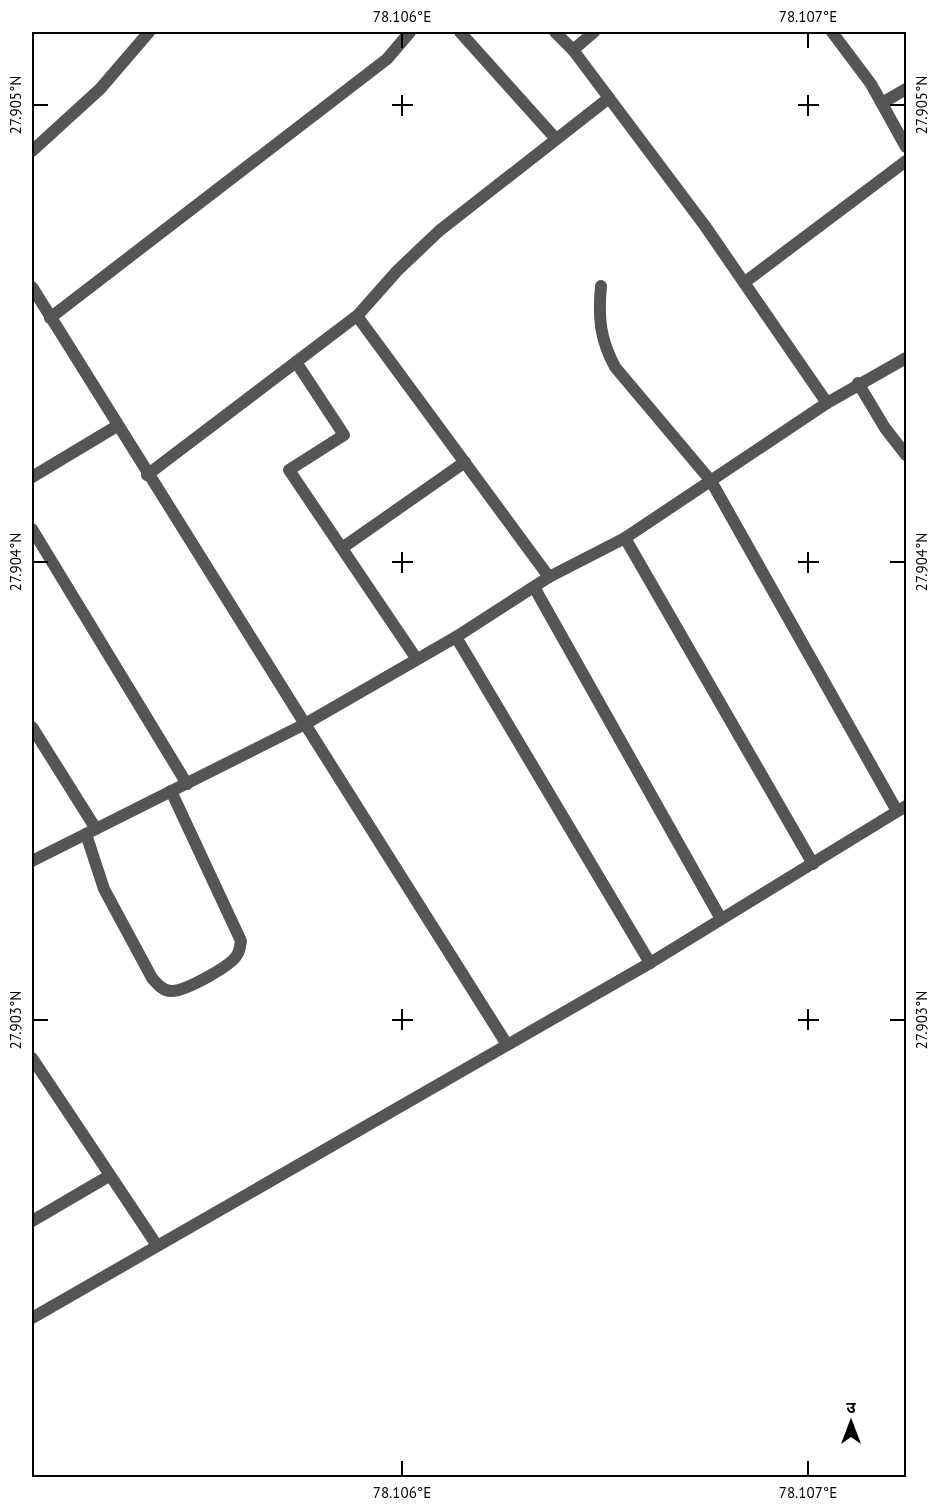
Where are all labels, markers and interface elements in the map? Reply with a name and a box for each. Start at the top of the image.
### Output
text: 78.106°E [373,7,431,26]
text: 78.107°E [779,7,837,26]
text: 27.905°N [6,76,25,134]
text: 27.905°N [912,76,931,134]
text: 27.904°N [6,533,25,591]
text: 27.904°N [912,533,931,591]
text: 27.903°N [6,991,25,1049]
text: 27.903°N [912,991,931,1049]
north arrow [821,1392,881,1452]
text: उ [846,1397,856,1417]
text: 78.106°E [373,1483,431,1502]
text: 78.107°E [779,1483,837,1502]

